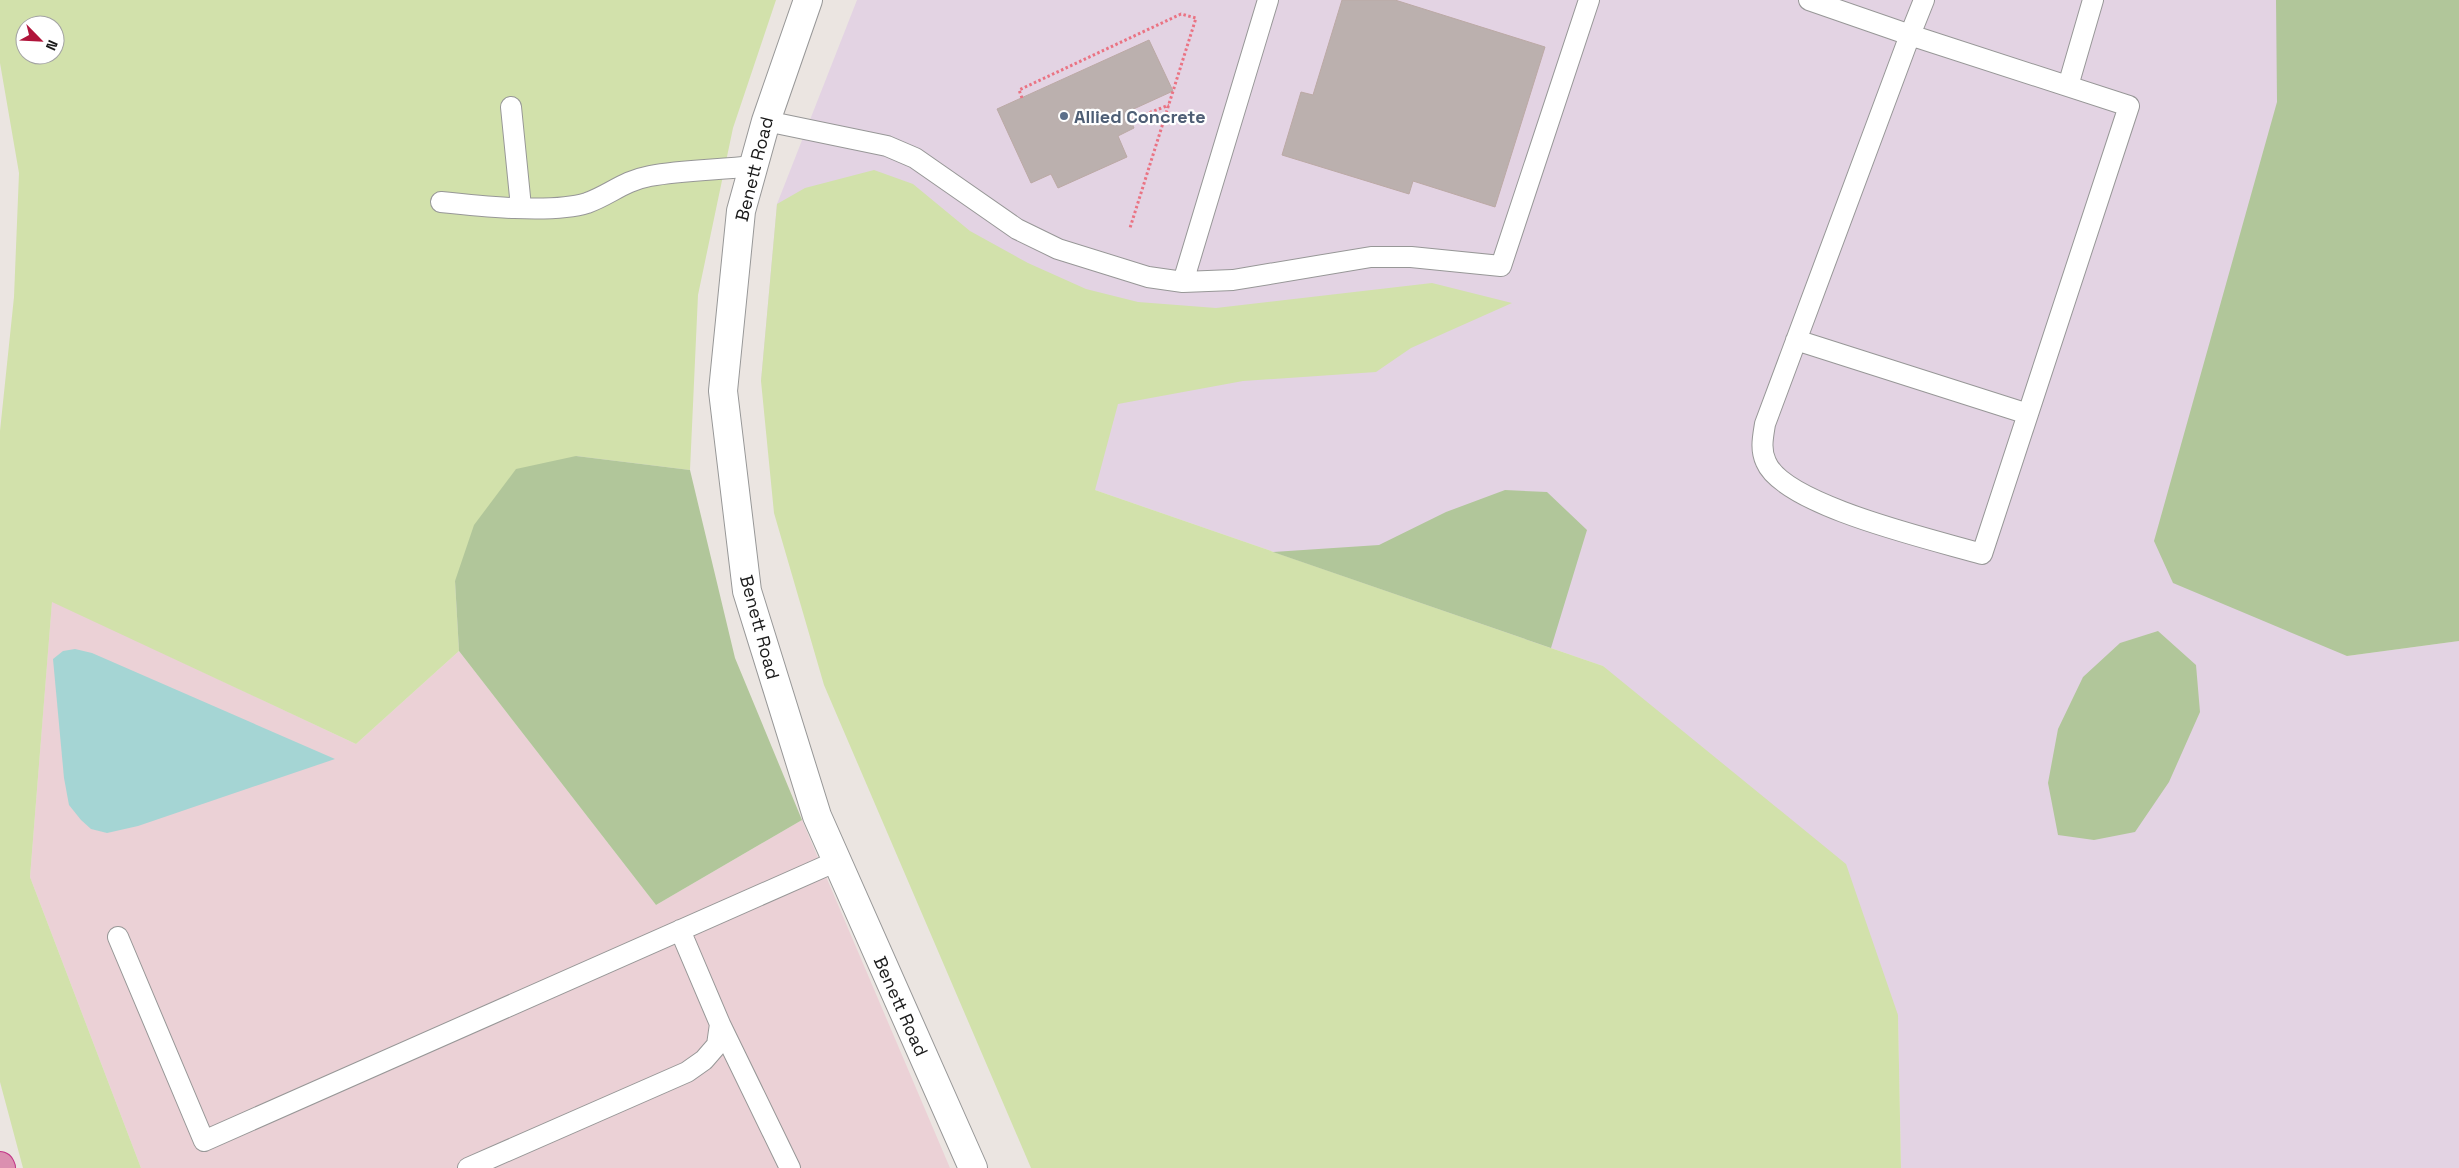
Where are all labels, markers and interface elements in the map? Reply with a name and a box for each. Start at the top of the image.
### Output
north arrow [15,15,65,65]
text: N [42,37,62,53]
place label: Allied Concrete [1074,105,1206,128]
marker: Allied Concrete [1058,110,1070,122]
street label: Benett Road [730,114,778,224]
street label: Benett Road [735,572,785,682]
street label: Benett Road [869,952,933,1060]

